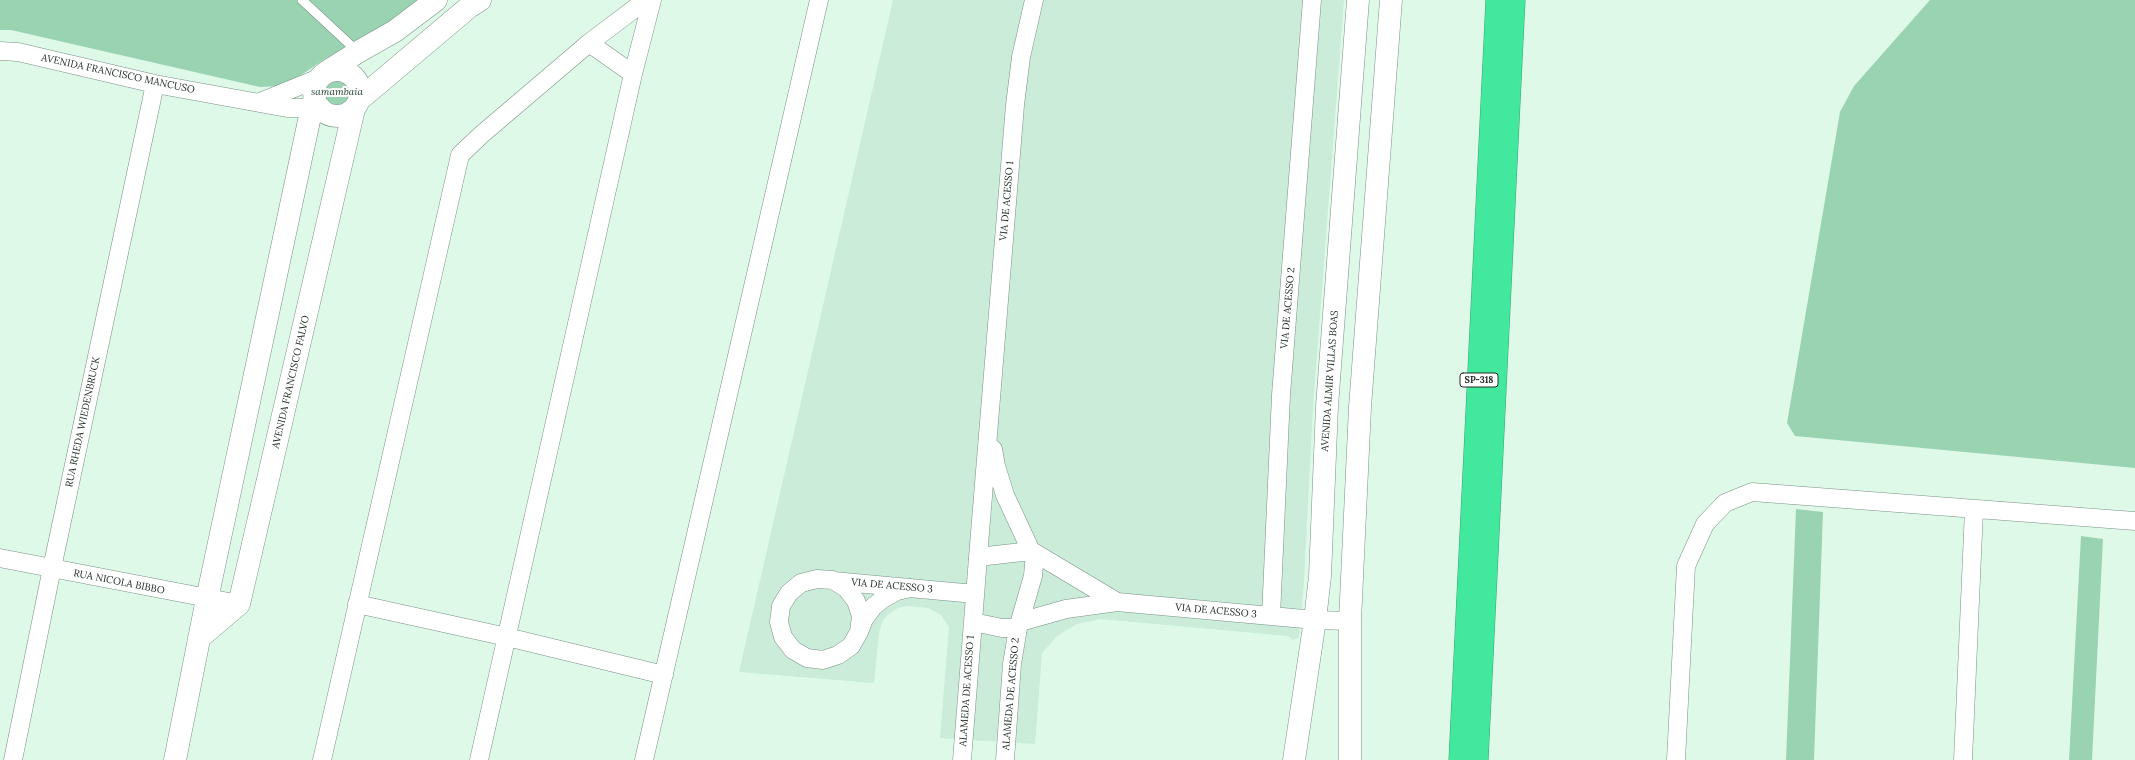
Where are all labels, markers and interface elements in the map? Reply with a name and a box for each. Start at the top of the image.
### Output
street label: AVENIDA FRANCISCO MANCUSO [40,52,196,96]
park label: samambaia [311,86,363,98]
street label: VIA DE ACESSO 1 [998,161,1016,241]
street label: VIA DE ACESSO 2 [1278,267,1298,349]
street label: AVENIDA ALMIR VILLAS BOAS [1319,310,1341,452]
street label: AVENIDA FRANCISCO FALVO [270,314,312,450]
street label: RUA RHEDA WIEDENBRUCK [63,356,103,488]
road number: SP-318 [1460,373,1498,387]
street label: RUA NICOLA BIBBO [72,567,166,597]
street label: VIA DE ACESSO 3 [851,576,933,596]
street label: VIA DE ACESSO 3 [1175,601,1257,621]
street label: ALAMEDA DE ACESSO 1 [957,635,977,747]
street label: ALAMEDA DE ACESSO 2 [1000,637,1022,751]

